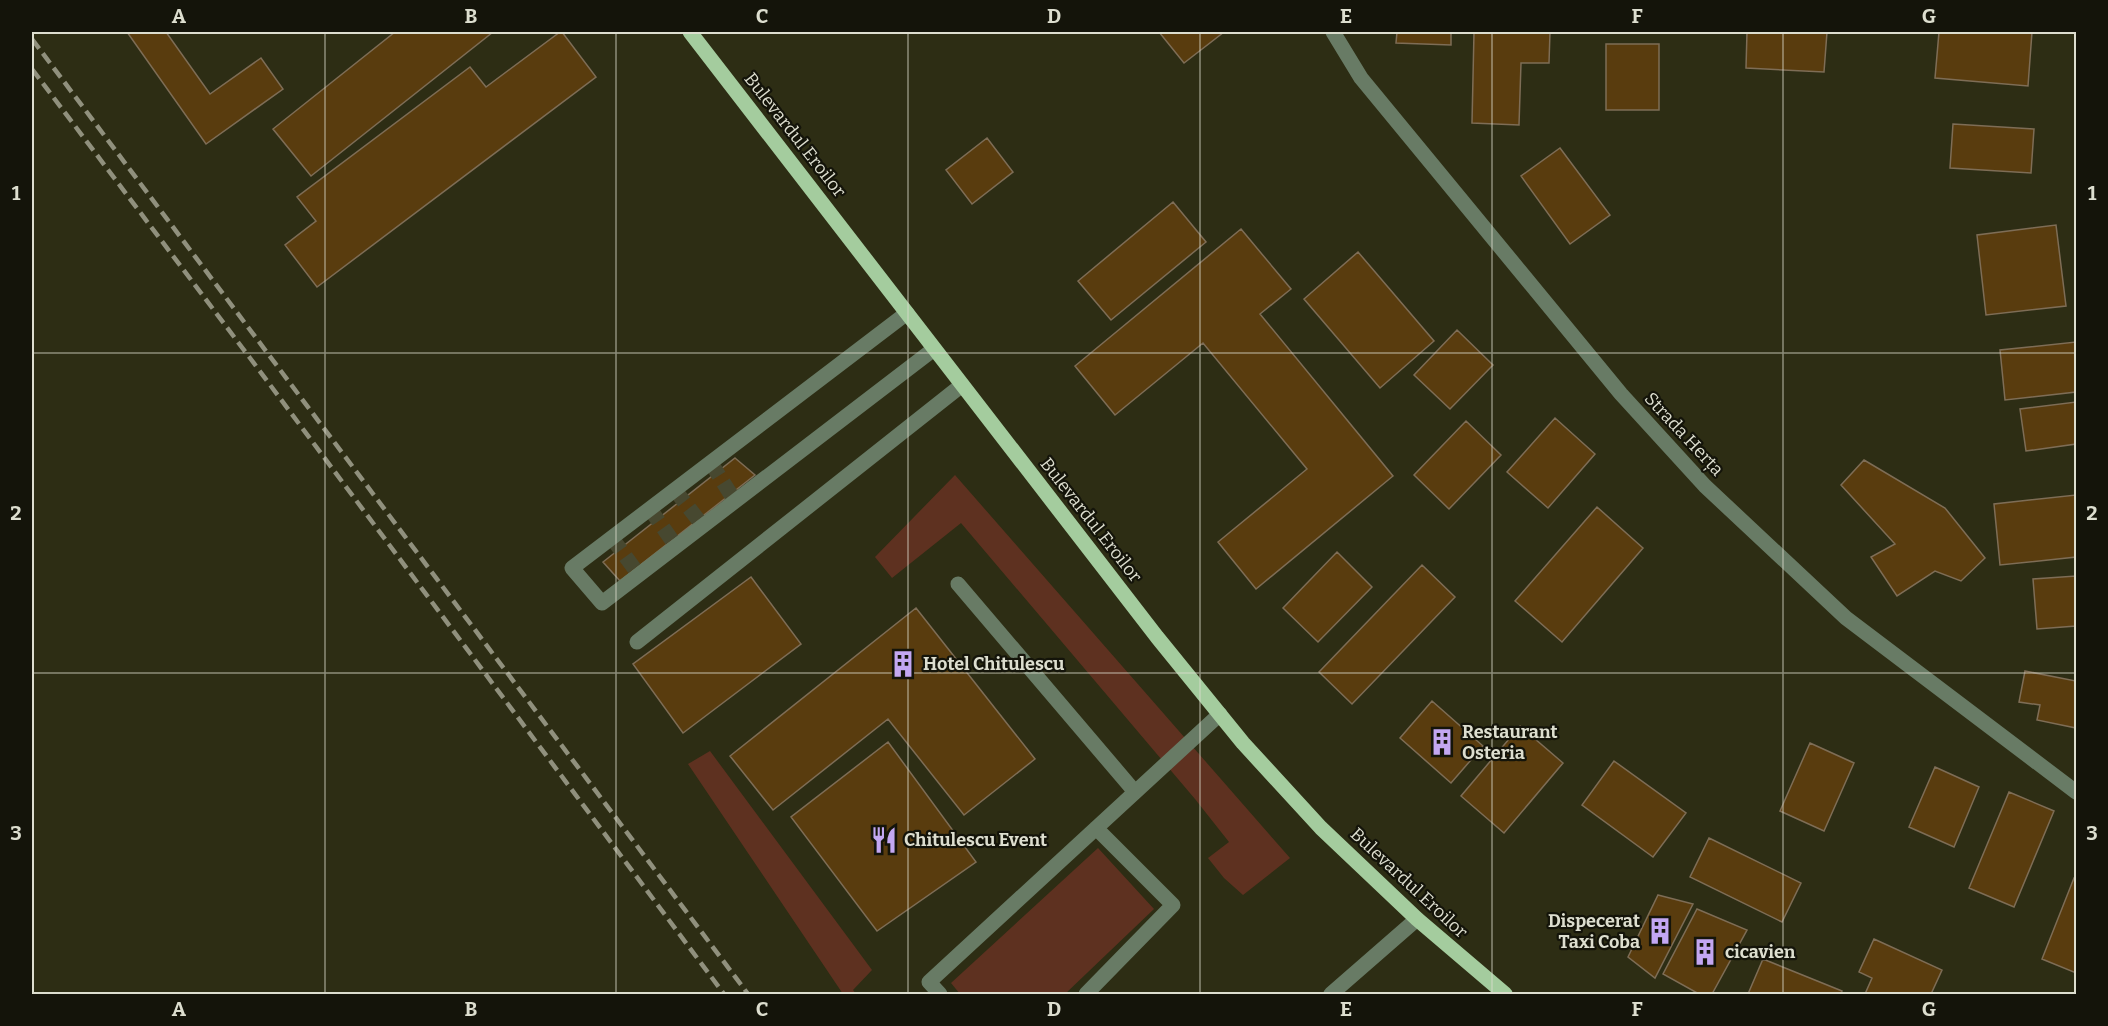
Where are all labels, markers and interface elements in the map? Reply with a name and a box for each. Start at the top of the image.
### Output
text: A [172,4,187,28]
text: B [465,4,478,28]
text: C [756,4,768,28]
text: D [1047,4,1061,28]
text: E [1340,4,1352,28]
text: F [1631,4,1643,28]
text: G [1922,4,1936,28]
street label: Bulevardul Eroilor [740,68,850,202]
text: 1 [12,181,21,205]
text: 1 [2088,181,2097,205]
street label: Strada Herța [1640,388,1728,480]
street label: Bulevardul Eroilor [1036,453,1146,587]
text: 2 [10,501,22,525]
text: 2 [2086,501,2098,525]
building icon: Hotel Chitulescu [888,649,918,679]
place label: Hotel Chitulescu [923,653,1065,675]
place label: Restaurant Osteria [1462,721,1558,764]
building icon: Restaurant Osteria [1427,727,1457,757]
text: 3 [10,821,22,845]
text: 3 [2086,821,2098,845]
street label: Bulevardul Eroilor [1346,823,1472,943]
restaurant icon: Chitulescu Event [869,825,899,855]
place label: Chitulescu Event [904,829,1047,851]
place label: Dispecerat Taxi Coba [1548,910,1640,953]
building icon: Dispecerat Taxi Coba [1645,916,1675,946]
building icon: cicavien [1690,937,1720,967]
place label: cicavien [1725,941,1796,963]
text: A [172,997,187,1021]
text: B [465,997,478,1021]
text: C [756,997,768,1021]
text: D [1047,997,1061,1021]
text: E [1340,997,1352,1021]
text: F [1631,997,1643,1021]
text: G [1922,997,1936,1021]

